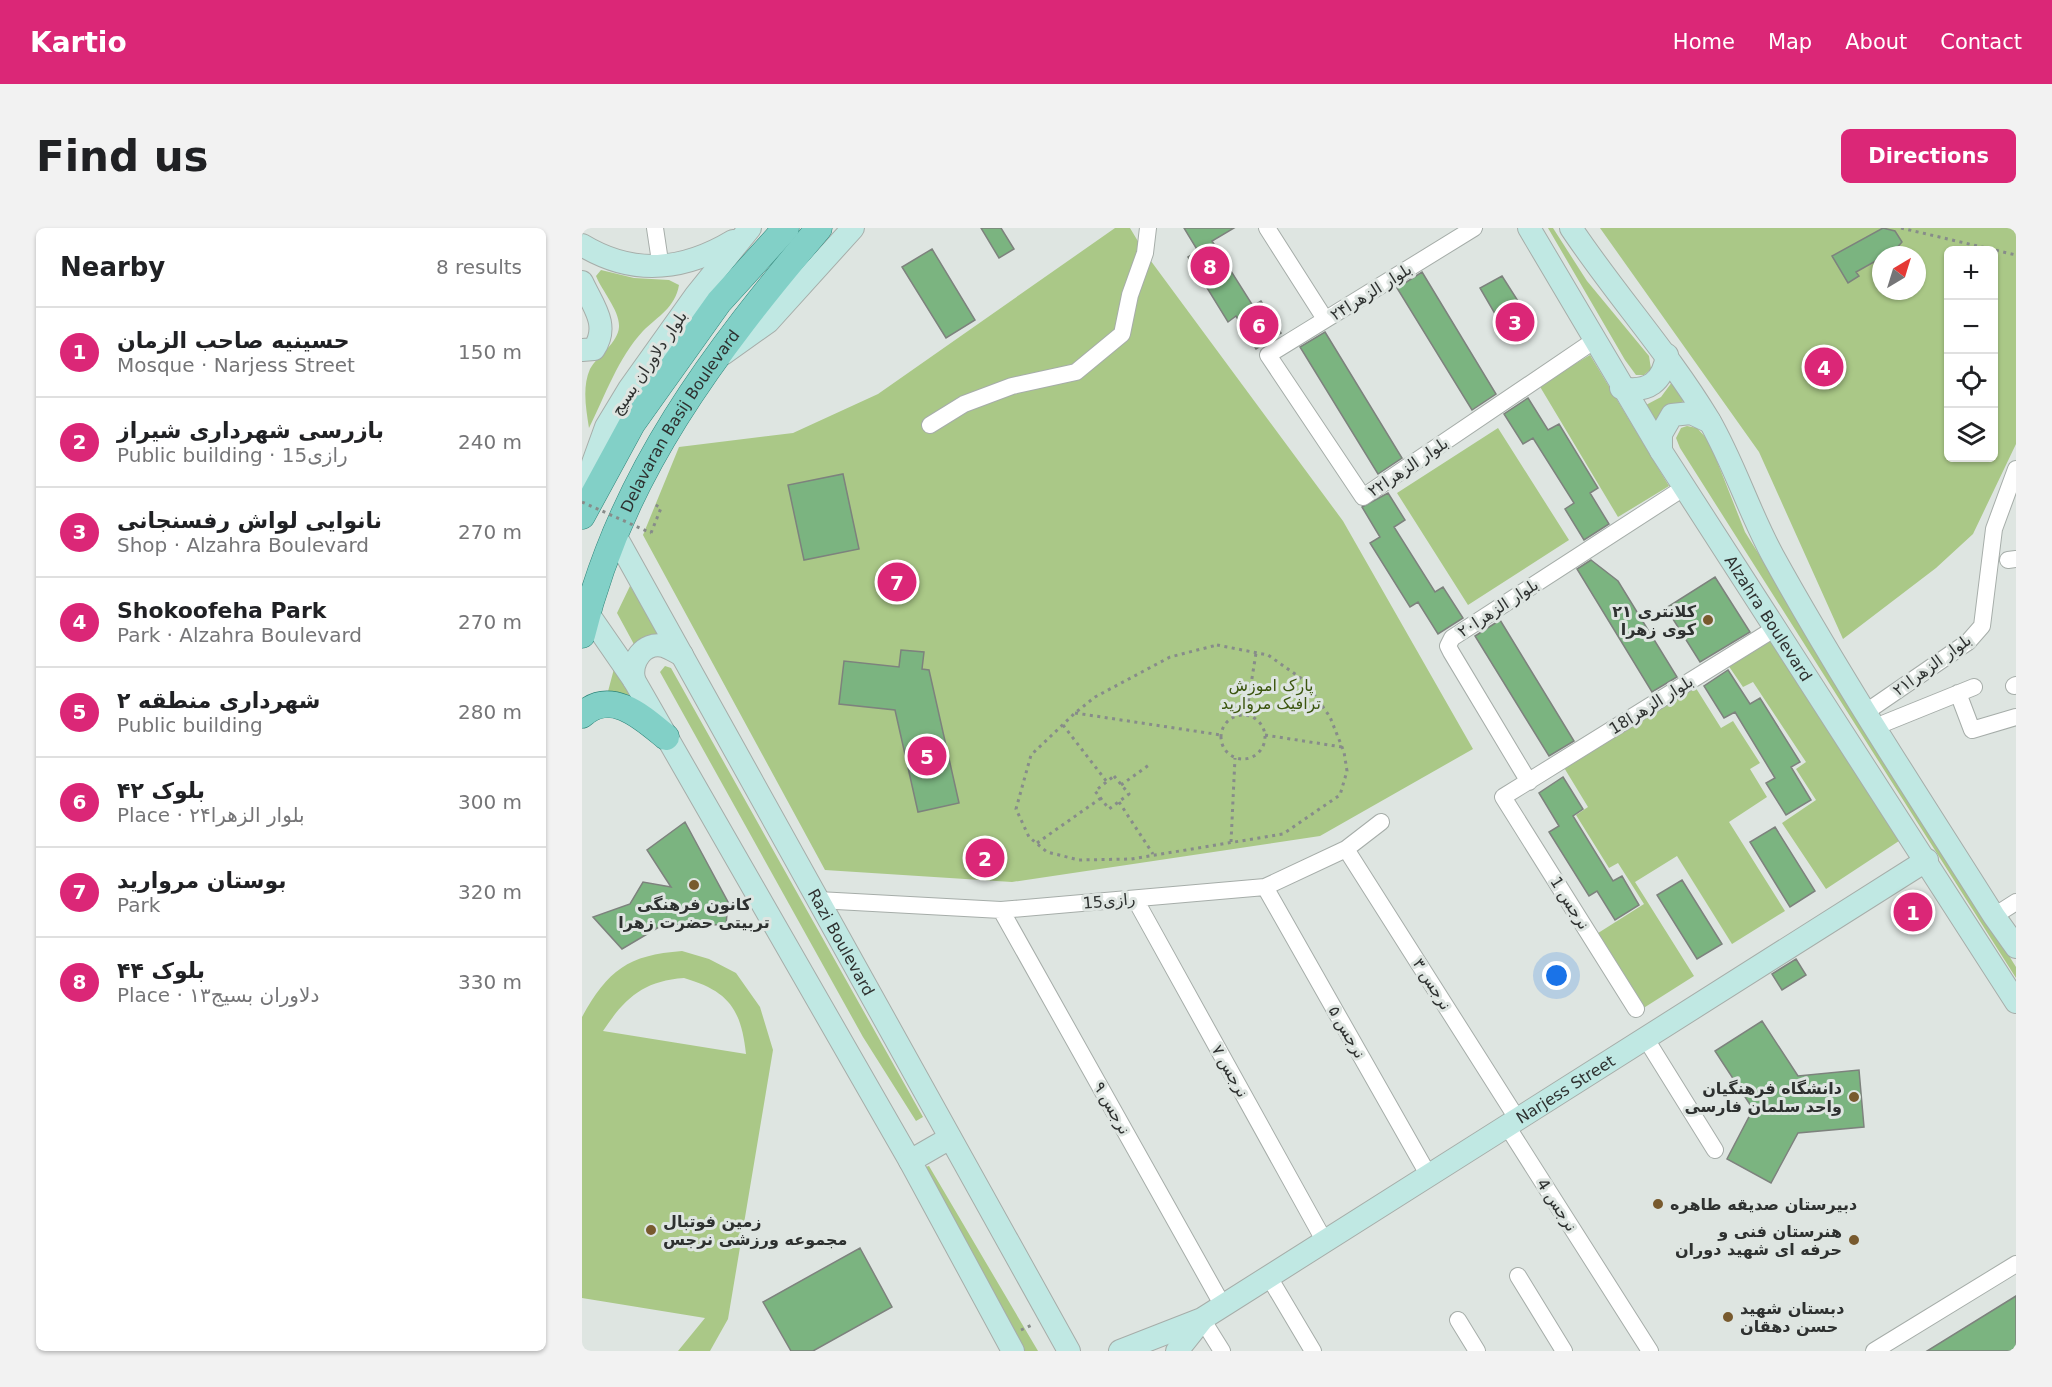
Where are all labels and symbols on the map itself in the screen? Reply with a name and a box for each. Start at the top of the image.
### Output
pin: 8 [1190,243,1230,288]
north arrow [1872,246,1926,300]
street label: بلوار الزهرا۲۴ [1327,259,1416,325]
pin: 3 [1496,300,1534,344]
pin: 6 [1240,302,1278,348]
street label: بلوار دلاوران بسیج [607,307,692,420]
street label: Delavaran Basij Boulevard [616,326,743,515]
pin: 4 [1804,344,1844,390]
street label: بلوار الزهرا۲۲ [1364,433,1452,502]
street label: Alzahra Boulevard [1721,552,1816,685]
pin: 7 [878,560,916,604]
street label: بلوار الزهرا۲۰ [1454,575,1542,642]
place label: کلانتری ۲۱ کوی زهرا [1612,602,1697,639]
marker: کلانتری ۲۱ کوی زهرا [1701,613,1715,627]
street label: بلوار الزهرا۲۱ [1889,630,1976,701]
street label: 18بلوار الزهرا [1605,672,1697,739]
park label: پارک اموزش ترافیک مروارید [1221,676,1321,714]
pin: 5 [908,734,946,778]
pin: 2 [966,836,1004,880]
street label: 1 نرجس [1546,873,1594,934]
marker: کانون فرهنگی تربیتی حضرت زهرا [687,878,701,892]
street label: Razi Boulevard [804,885,879,999]
street label: 15رازی [1082,889,1136,914]
pin: 1 [1894,890,1932,934]
place label: کانون فرهنگی تربیتی حضرت زهرا [618,895,770,932]
street label: نرجس ۳ [1408,955,1455,1014]
your location [1542,961,1571,990]
street label: نرجس ۵ [1324,1002,1370,1062]
street label: نرجس ۷ [1207,1041,1252,1101]
street label: Narjess Street [1512,1051,1618,1127]
street label: نرجس ۹ [1089,1078,1134,1138]
place label: دانشگاه فرهنگیان واحد سلمان فارسی [1684,1079,1842,1116]
marker: دانشگاه فرهنگیان واحد سلمان فارسی [1847,1090,1861,1104]
street label: 4 نرجس [1532,1175,1581,1235]
place label: دبیرستان صدیقه طاهره [1670,1195,1857,1214]
marker: دبیرستان صدیقه طاهره [1651,1197,1665,1211]
place label: زمین فوتبال مجموعه ورزشی نرجس [663,1212,847,1249]
place label: هنرستان فنی و حرفه ای شهید دوران [1675,1222,1842,1259]
marker: زمین فوتبال مجموعه ورزشی نرجس [644,1223,658,1237]
marker: هنرستان فنی و حرفه ای شهید دوران [1847,1233,1861,1247]
place label: دبستان شهید حسن دهقان [1740,1299,1844,1336]
marker: دبستان شهید حسن دهقان [1721,1310,1735,1324]

